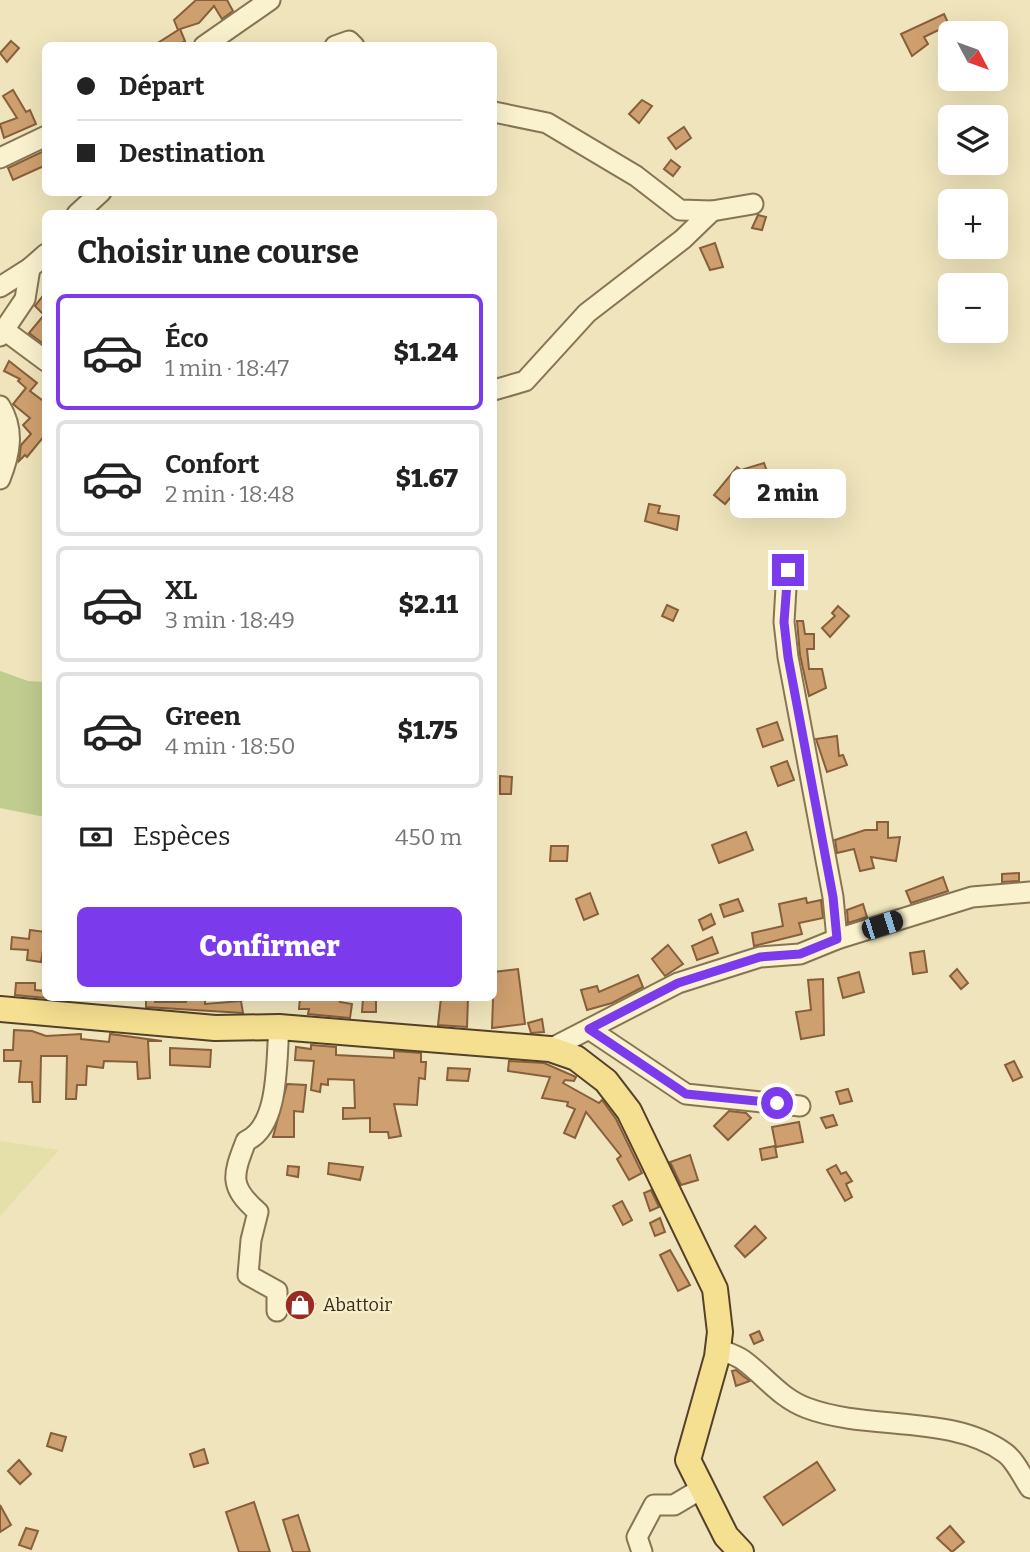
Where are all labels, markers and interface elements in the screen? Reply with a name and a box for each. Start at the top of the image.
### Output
north arrow [938,21,1008,91]
map controls [938,21,1008,343]
text: Départ [119,71,205,102]
button: layers [938,105,1008,175]
text: Destination [119,138,265,169]
button: + [938,189,1008,259]
text: Choisir une course [77,233,359,271]
button: − [938,273,1008,343]
icon: car [81,321,144,384]
text: Éco [165,323,208,354]
text: $1.24 [393,337,458,368]
text: 1 min · 18:47 [165,354,289,382]
icon: car [81,447,144,510]
text: Confort [165,449,260,480]
text: $1.67 [396,463,458,494]
callout: 2 min [730,468,846,518]
text: 2 min [757,479,819,507]
text: 2 min · 18:48 [165,480,295,508]
route end [772,554,804,586]
icon: car [81,573,144,636]
text: XL [165,575,197,606]
text: $2.11 [399,589,458,620]
text: 3 min · 18:49 [165,606,295,634]
icon: car [81,699,144,762]
text: Green [165,701,241,732]
text: $1.75 [397,715,458,746]
text: 4 min · 18:50 [165,732,295,760]
icon: cash [77,818,115,856]
text: Espèces [133,821,230,852]
text: 450 m [395,823,462,851]
button: Confirmer [77,907,462,987]
car [859,909,906,941]
route start [761,1087,793,1119]
shop icon: Abattoir [283,1288,317,1322]
place label: Abattoir [323,1294,392,1316]

